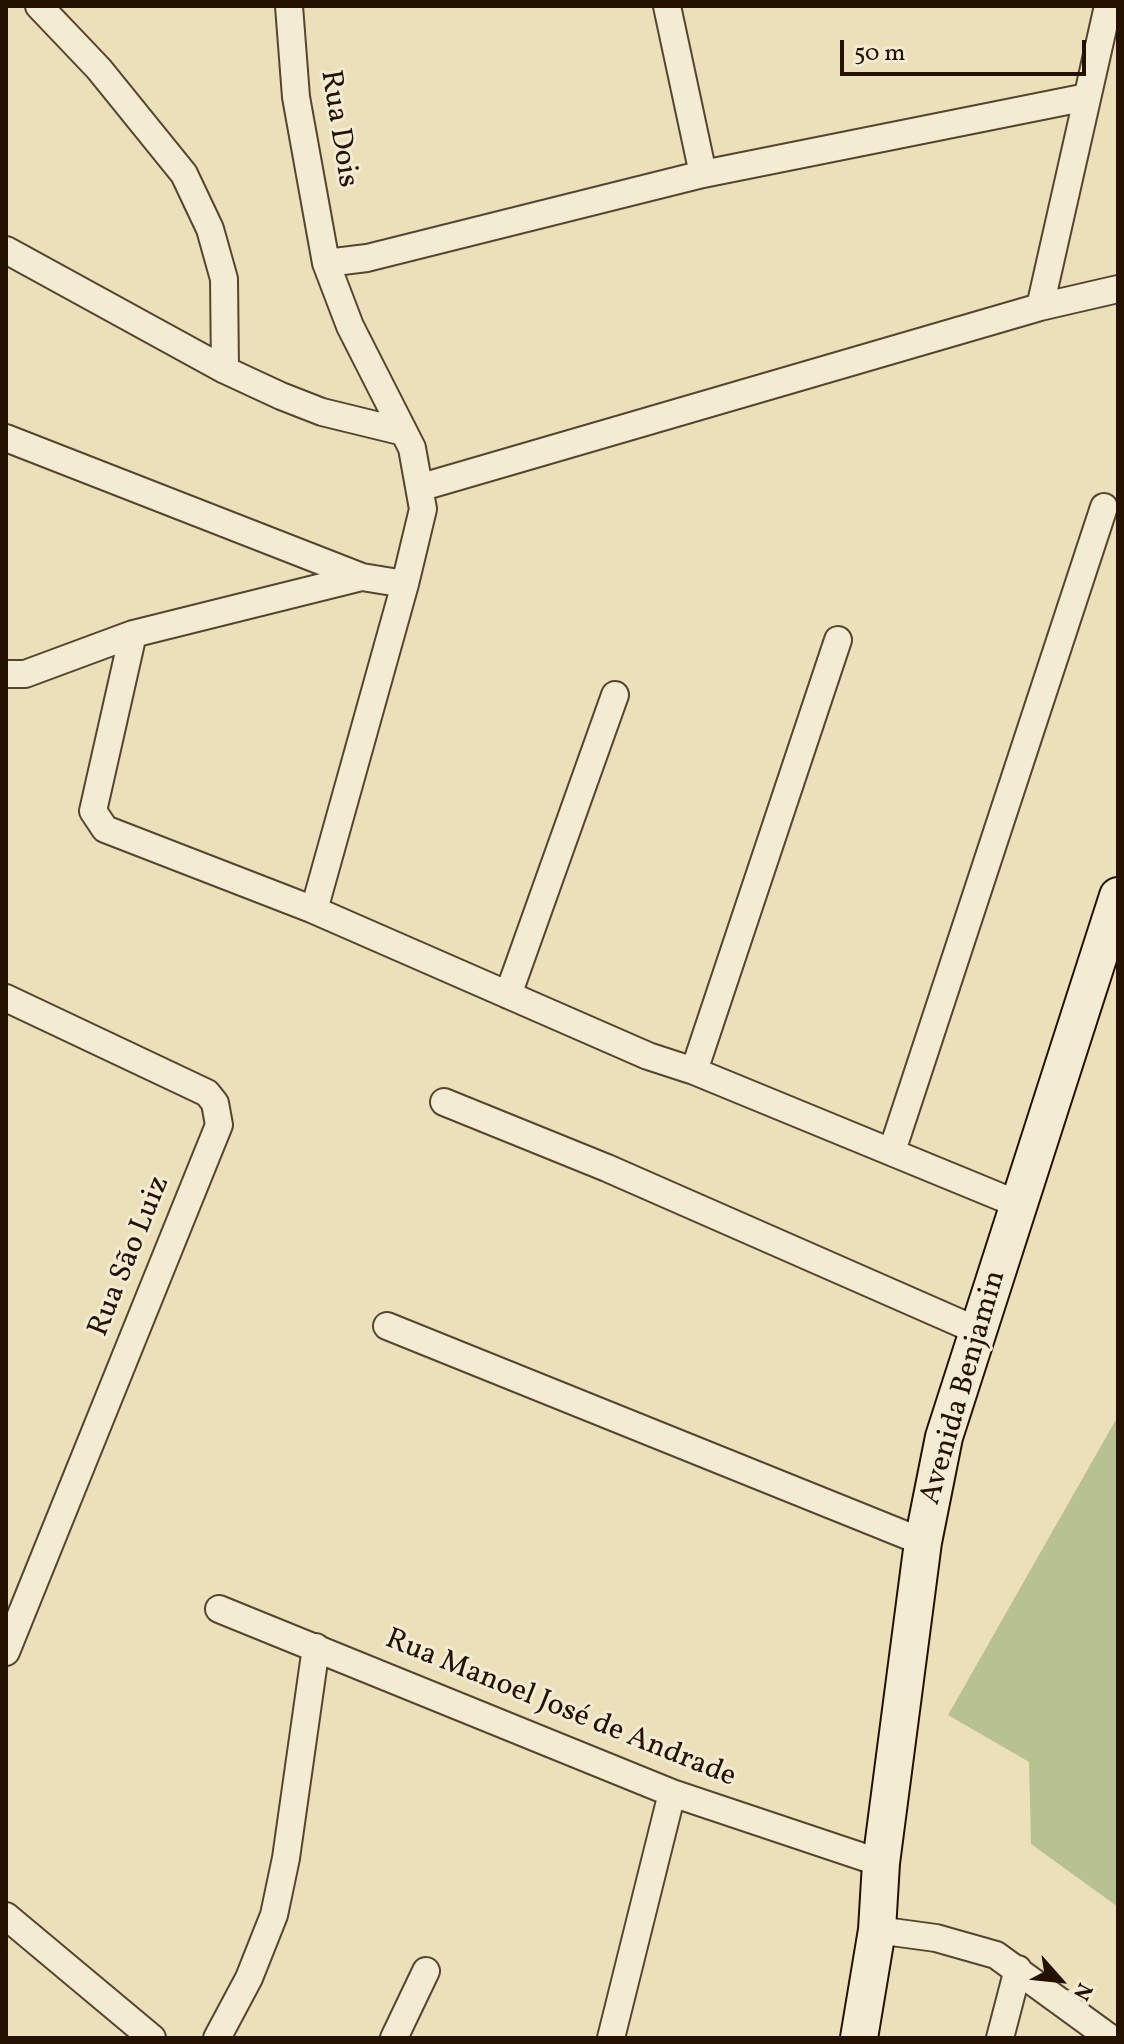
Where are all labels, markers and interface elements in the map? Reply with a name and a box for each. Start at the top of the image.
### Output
scale bar [844,24,1090,74]
text: 50 m [854,37,906,71]
street label: Rua Dois [310,68,364,190]
street label: Rua São Luiz [83,1172,179,1342]
street label: Avenida Benjamin [914,1267,1016,1509]
street label: Rua Manoel José de Andrade [379,1623,741,1797]
north arrow [1020,1940,1100,2020]
text: N [1064,1977,1099,2005]

